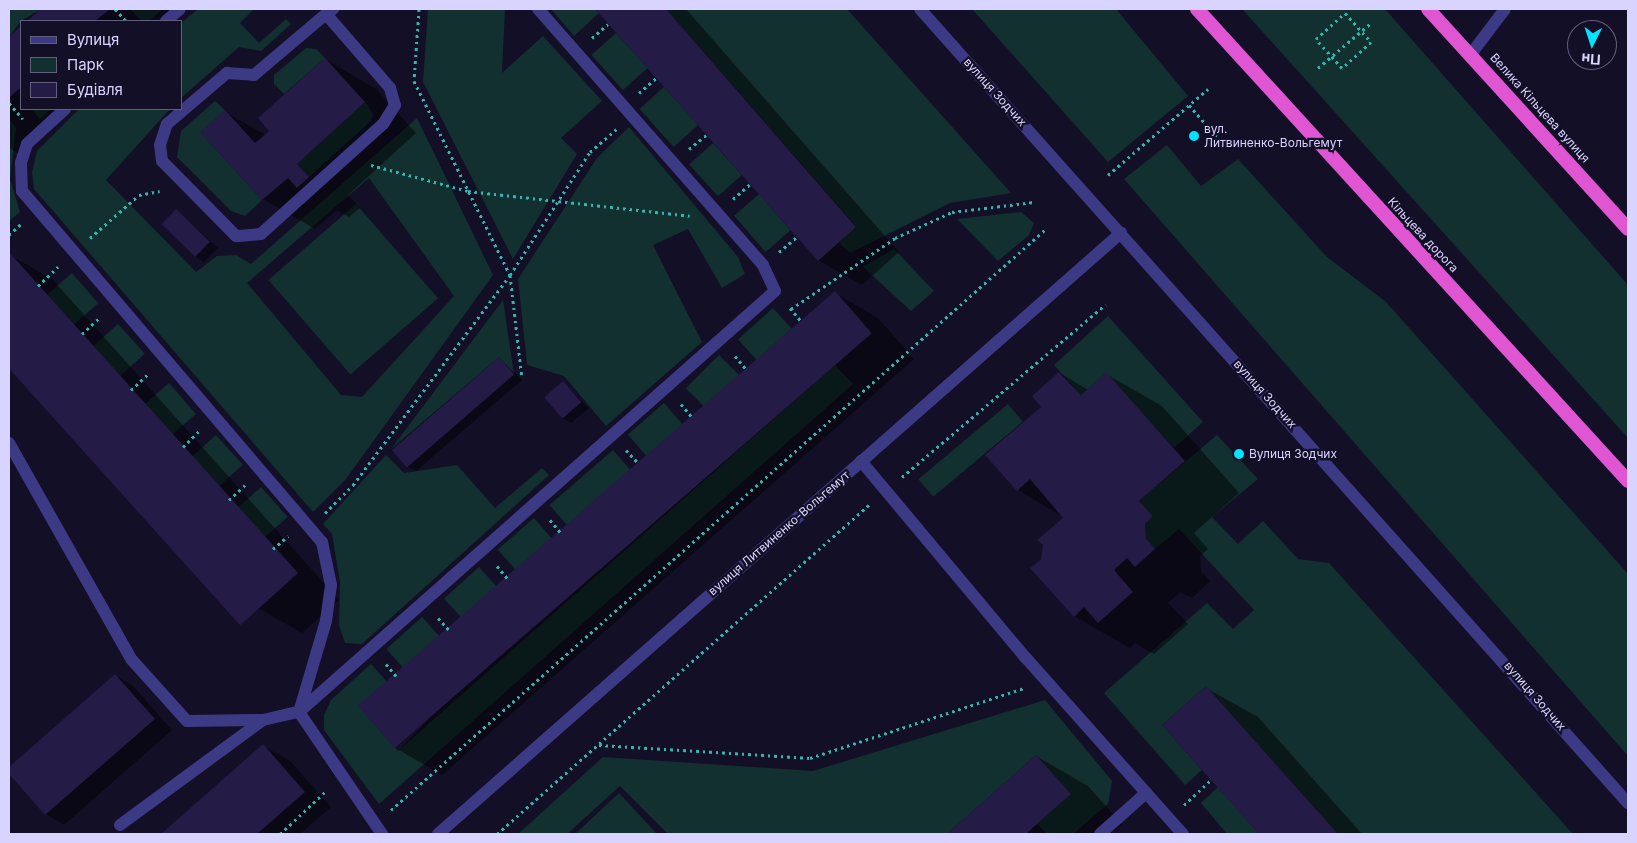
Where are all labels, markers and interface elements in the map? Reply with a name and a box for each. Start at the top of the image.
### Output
legend [20,20,182,110]
north arrow [1567,20,1617,70]
text: Вулиця [67,30,119,49]
street label: Велика Кільцева вулиця [1487,50,1593,166]
text: Пн [1581,50,1601,69]
text: Парк [67,55,104,74]
street label: вулиця Зодчих [961,55,1029,129]
text: Будівля [67,80,123,99]
place label: вул. Литвиненко-Вольгемут [1204,122,1342,150]
marker: вул. Литвиненко-Вольгемут [1188,130,1200,142]
street label: Кільцева дорога [1385,195,1461,275]
street label: вулиця Зодчих [1231,357,1299,431]
place label: Вулиця Зодчих [1249,447,1337,461]
marker: Вулиця Зодчих [1233,448,1245,460]
street label: вулиця Литвиненко-Вольгемут [705,468,853,598]
street label: вулиця Зодчих [1501,658,1569,734]

